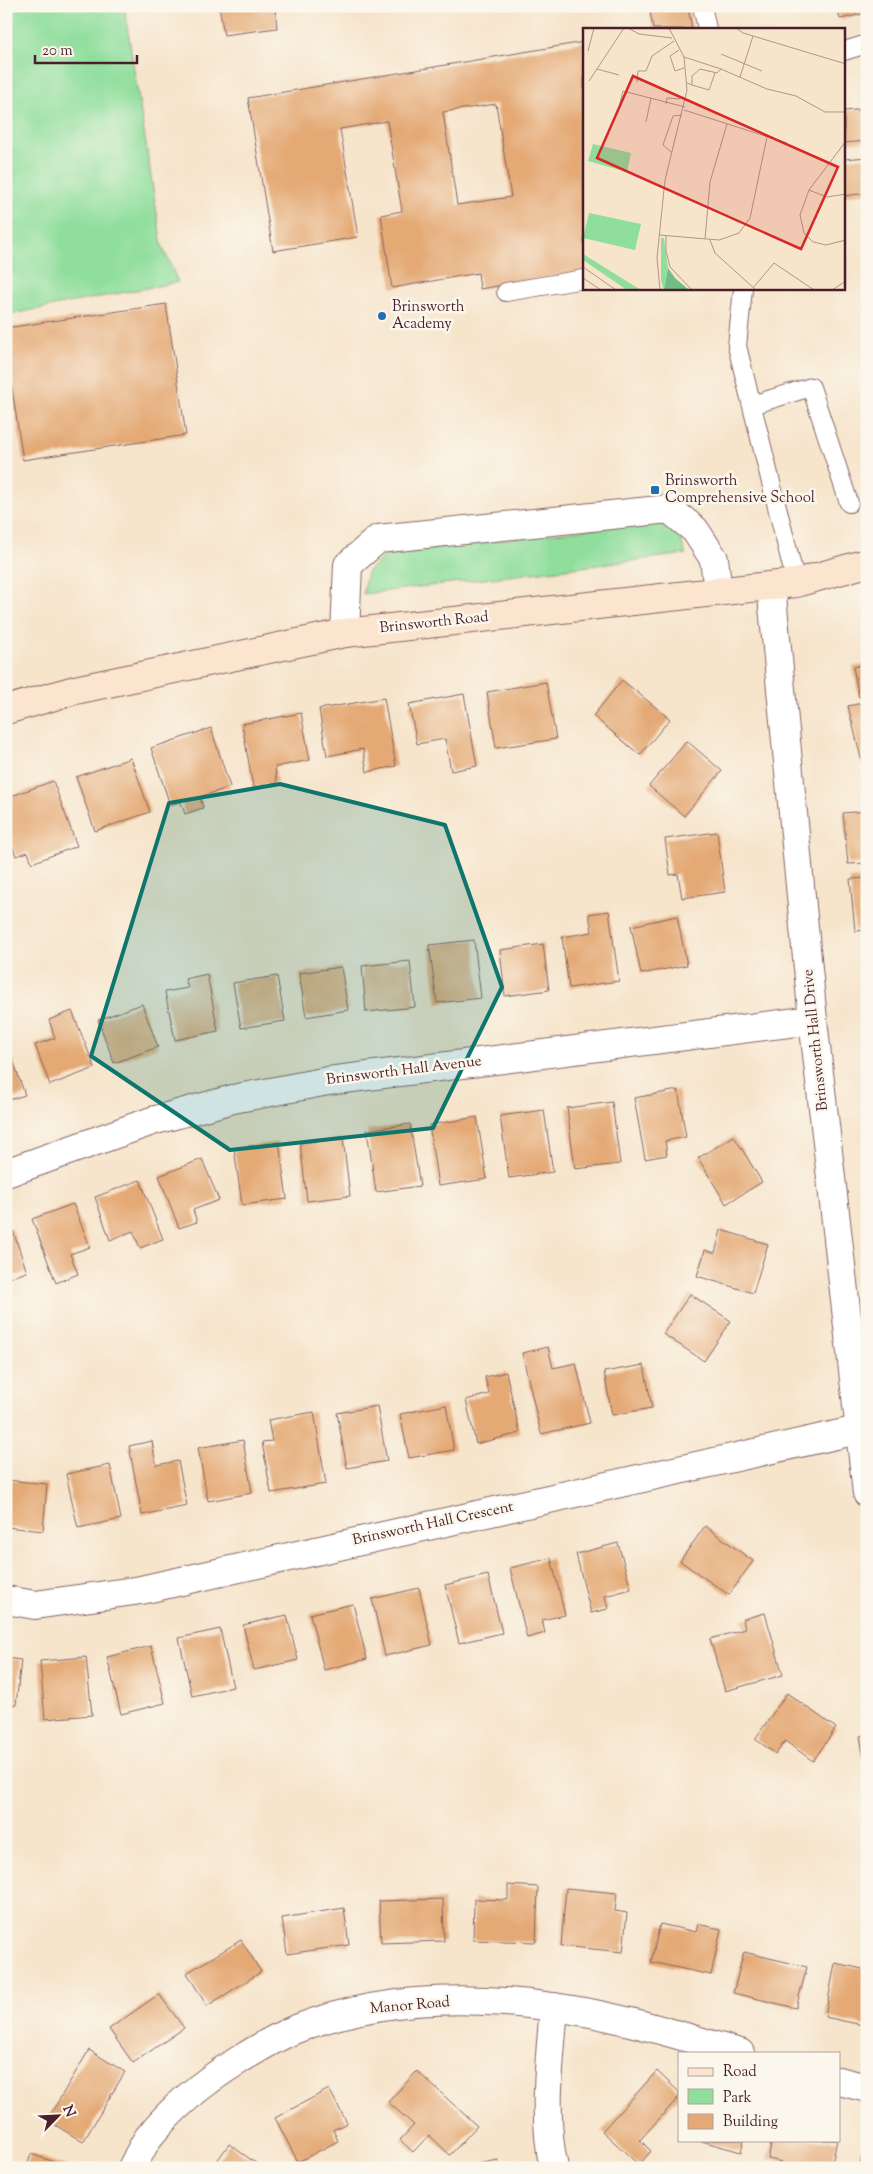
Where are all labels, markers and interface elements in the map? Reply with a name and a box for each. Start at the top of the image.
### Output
inset map [583,28,846,290]
scale bar [35,32,138,64]
text: 20 m [42,41,73,62]
place label: Brinsworth Academy [392,297,465,335]
marker: Brinsworth Academy [376,310,388,322]
place label: Brinsworth Comprehensive School [665,471,815,509]
marker: Brinsworth Comprehensive School [649,484,661,496]
street label: Brinsworth Road [378,607,490,639]
street label: Brinsworth Hall Drive [798,968,834,1112]
street label: Brinsworth Hall Avenue [325,1051,483,1091]
street label: Brinsworth Hall Crescent [351,1497,515,1551]
street label: Manor Road [369,1992,451,2020]
legend [678,2052,840,2142]
text: Road [723,2062,757,2083]
text: Park [723,2088,752,2109]
north arrow [32,2092,82,2142]
text: N [57,2102,79,2121]
text: Building [723,2112,778,2133]

